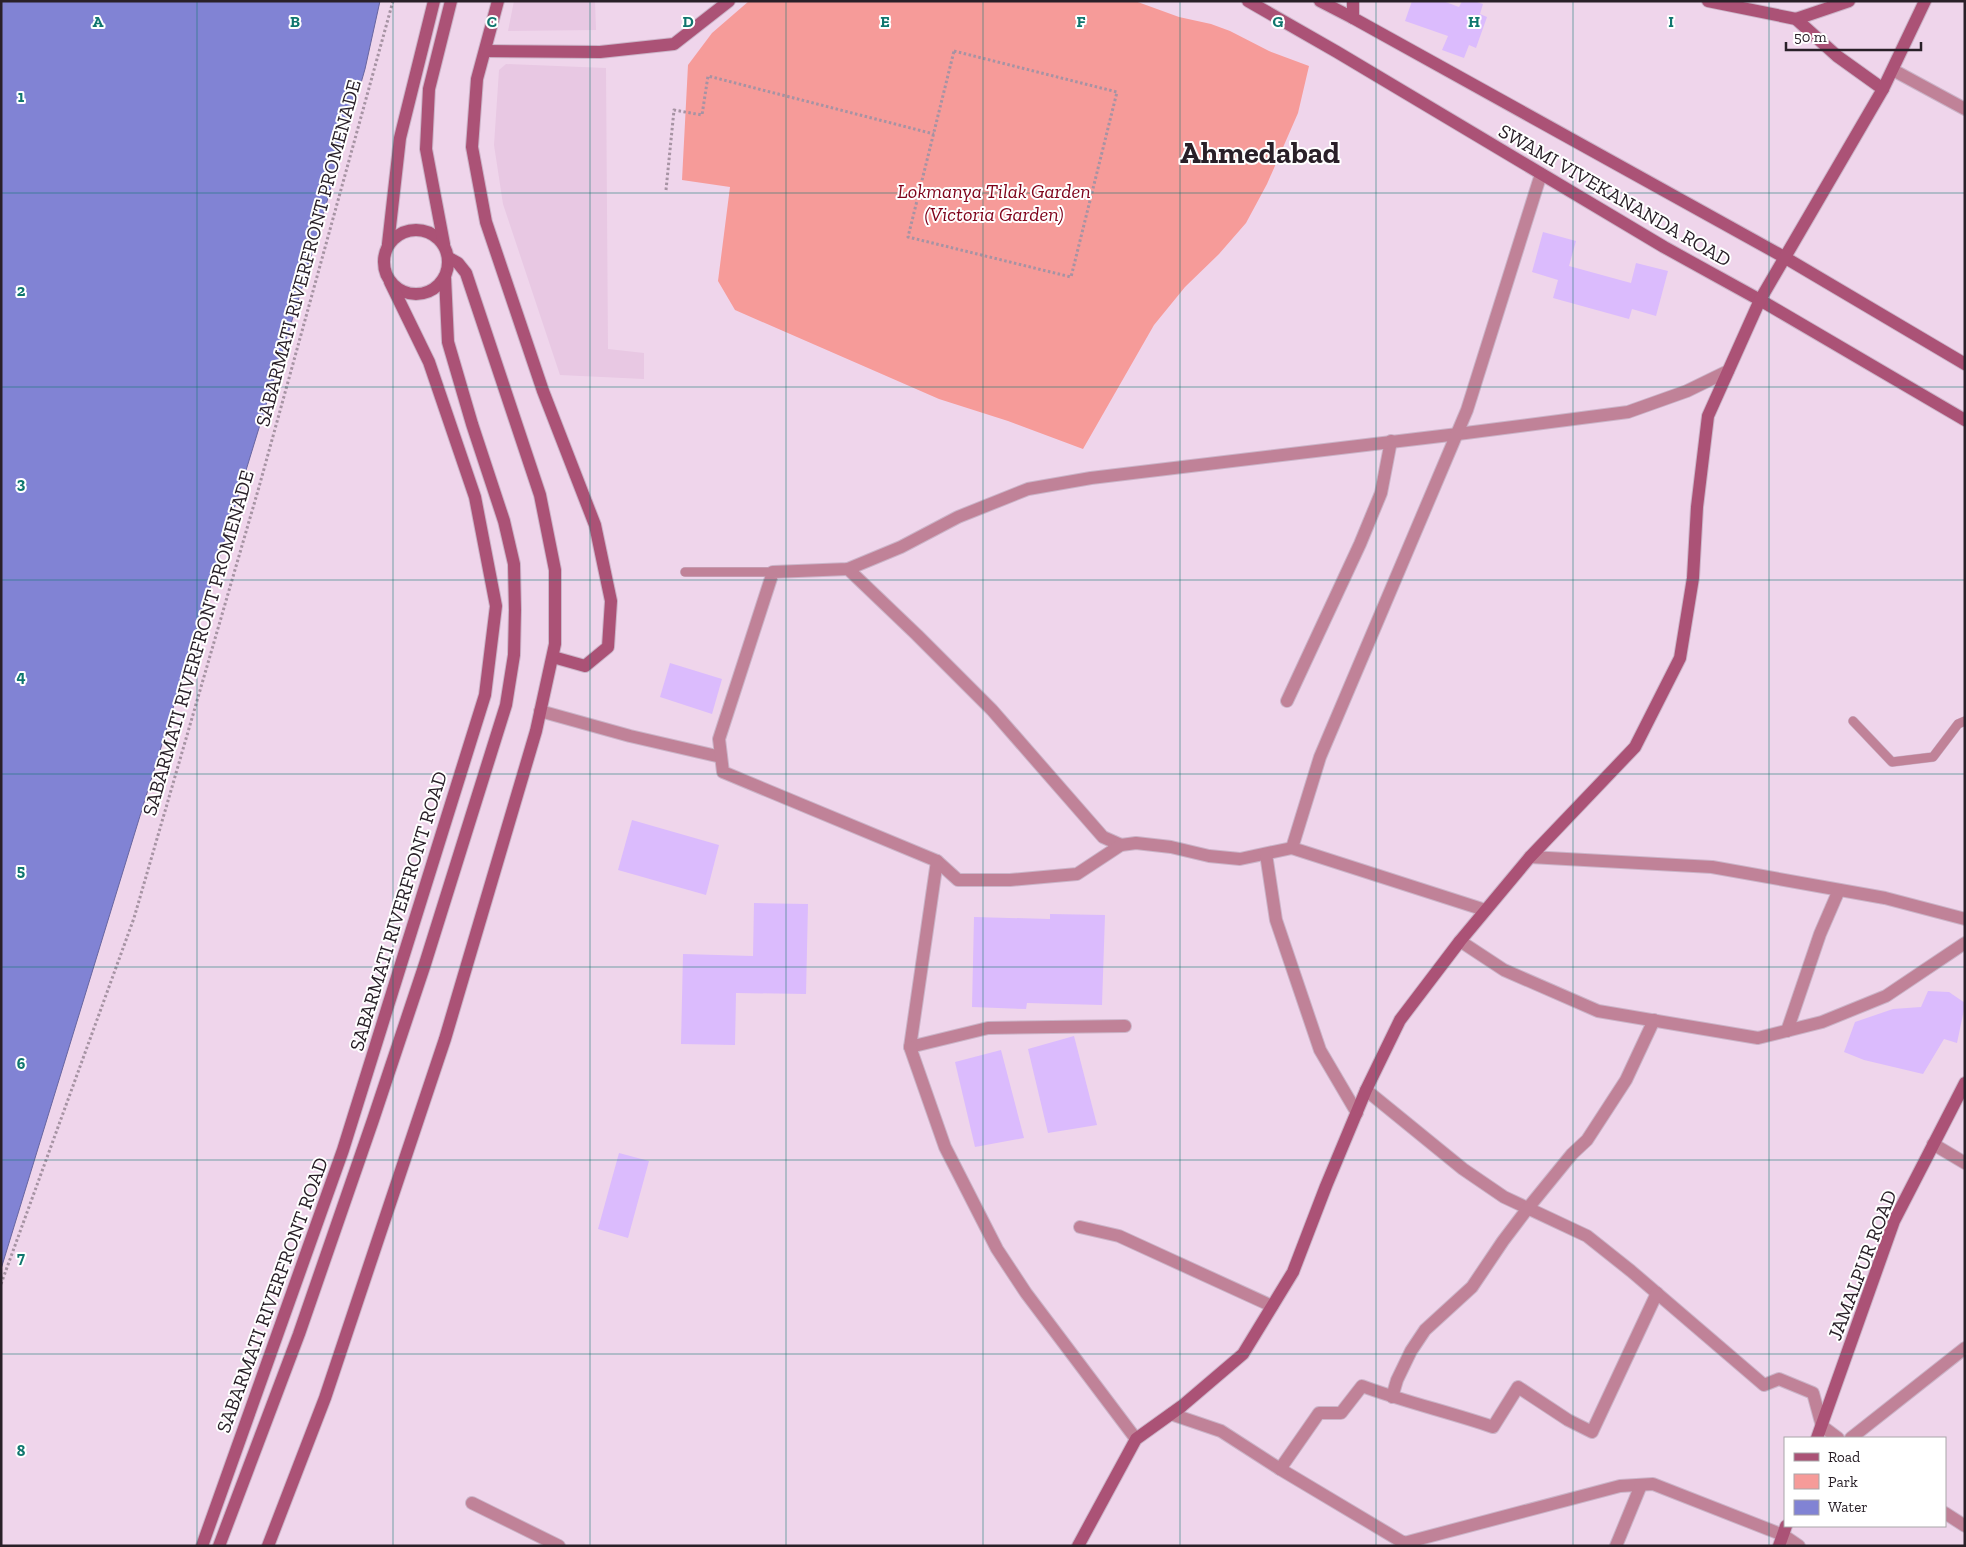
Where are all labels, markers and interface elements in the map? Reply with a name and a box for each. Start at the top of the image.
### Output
text: A [93,12,104,31]
text: B [290,12,300,31]
text: C [487,12,497,31]
text: D [682,12,694,31]
text: E [880,12,890,31]
text: F [1076,12,1086,31]
text: G [1273,12,1284,31]
text: H [1468,12,1480,31]
text: I [1668,12,1674,31]
scale bar [1786,20,1921,52]
text: 50 m [1794,28,1827,46]
street label: SABARMATI RIVERFRONT PROMENADE [250,77,366,429]
text: 1 [18,87,25,106]
street label: SWAMI VIVEKANANDA ROAD [1494,118,1736,272]
district label: Ahmedabad [1180,135,1340,171]
park label: Lokmanya Tilak Garden (Victoria Garden) [897,179,1091,226]
text: 2 [17,281,26,300]
street label: SABARMATI RIVERFRONT PROMENADE [137,468,259,818]
text: 3 [17,474,26,493]
text: 4 [16,667,26,686]
street label: SABARMATI RIVERFRONT ROAD [344,768,452,1054]
text: 5 [17,861,25,880]
text: 6 [17,1054,26,1073]
street label: SABARMATI RIVERFRONT ROAD [211,1154,333,1436]
street label: JAMALPUR ROAD [1822,1187,1902,1343]
text: 7 [17,1248,25,1267]
legend [1784,1437,1946,1527]
text: 8 [17,1441,26,1460]
text: Road [1828,1448,1861,1466]
text: Park [1828,1473,1858,1491]
text: Water [1828,1498,1868,1516]

